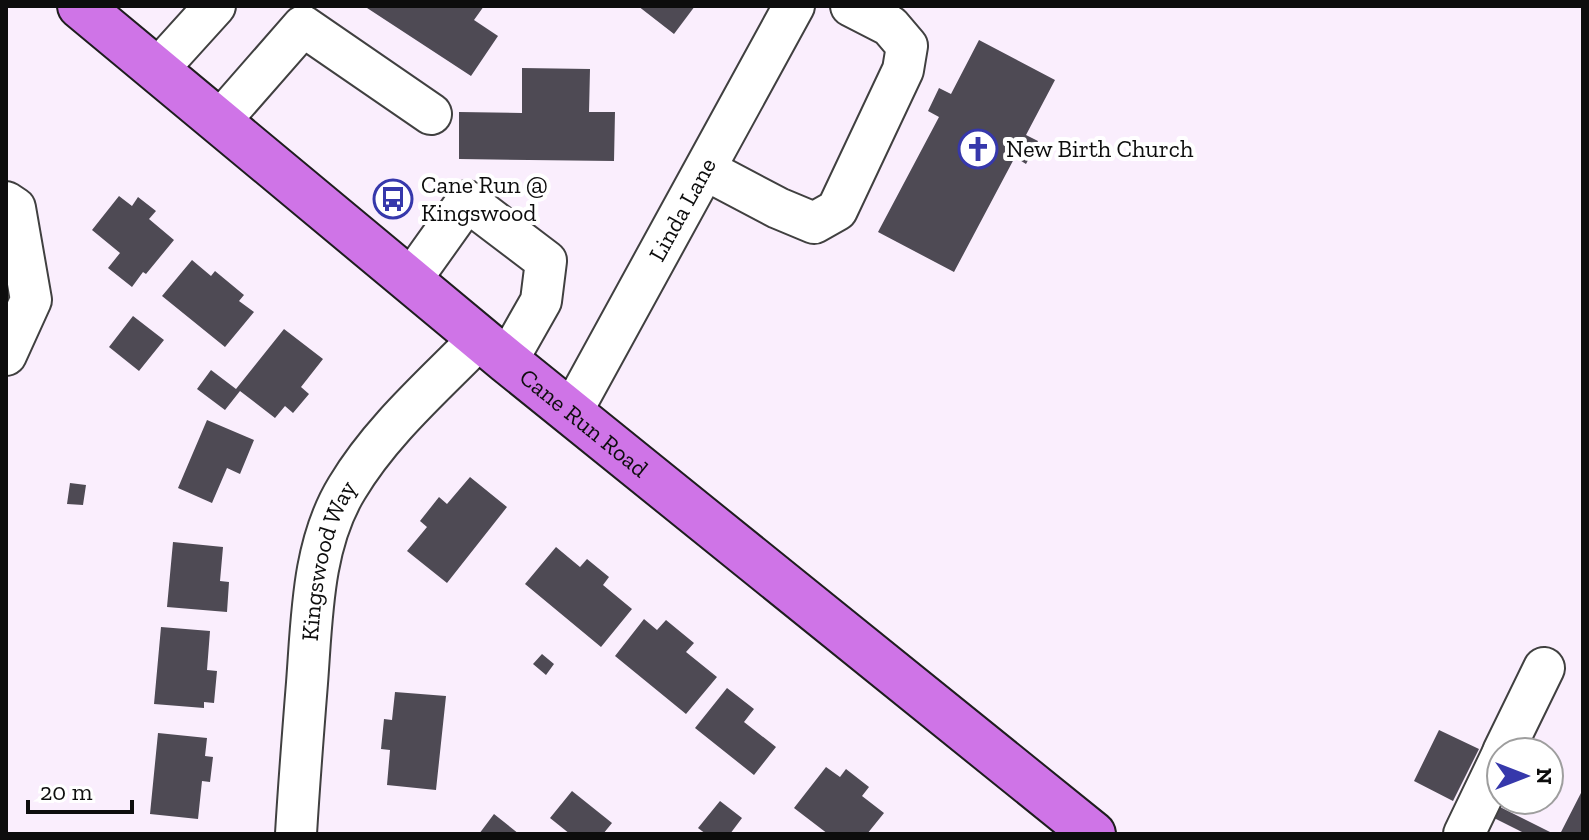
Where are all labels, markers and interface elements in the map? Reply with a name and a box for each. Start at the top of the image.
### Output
church icon: New Birth Church [957,128,999,170]
place label: New Birth Church [1006,134,1194,163]
street label: Linda Lane [642,153,722,266]
place label: Cane Run @ Kingswood [421,170,548,227]
bus stop icon: Cane Run @ Kingswood [372,178,414,220]
street label: Cane Run Road [514,362,654,483]
street label: Kingswood Way [295,474,362,642]
north arrow [1485,736,1565,816]
scale bar [28,764,132,814]
text: N [1531,768,1558,785]
text: 20 m [40,777,93,806]

